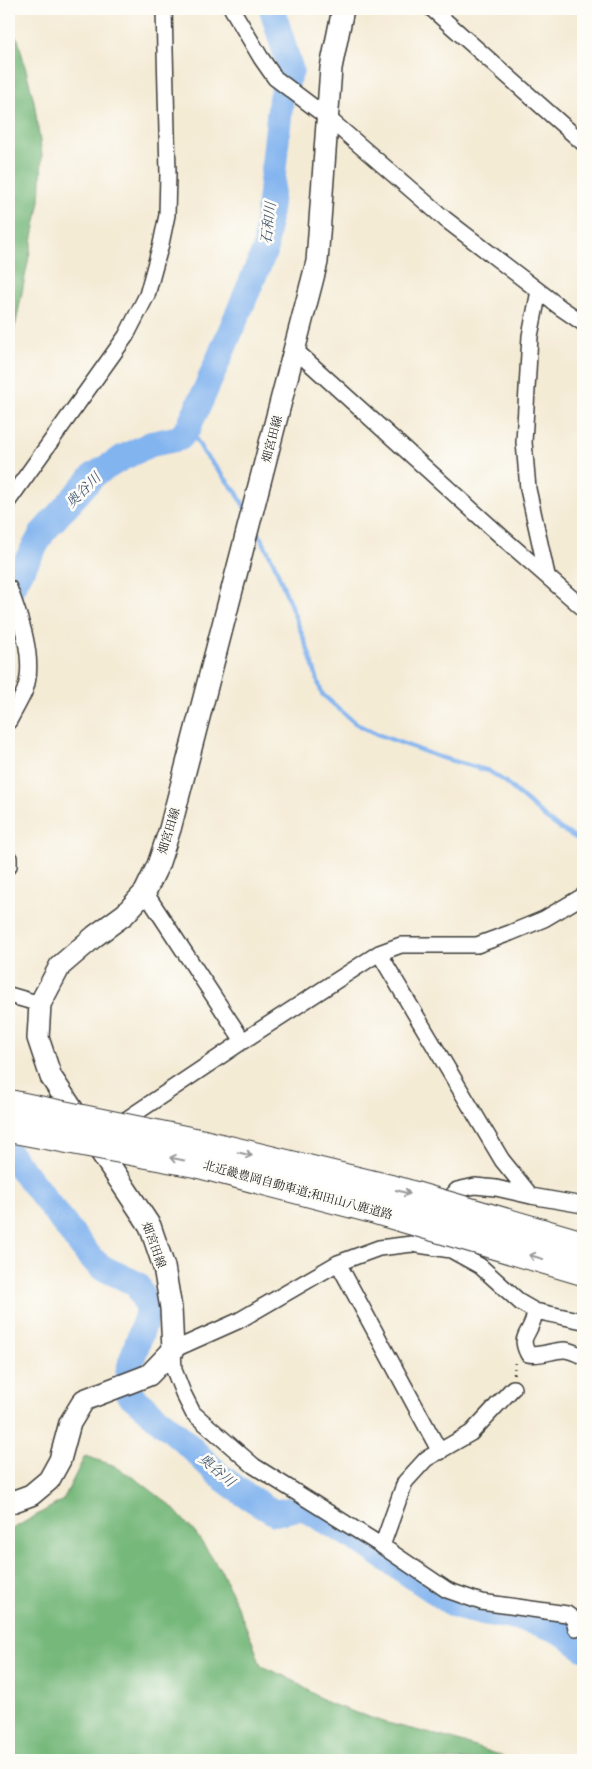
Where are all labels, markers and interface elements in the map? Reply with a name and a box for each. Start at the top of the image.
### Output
water label: 石和川 [257,199,280,245]
street label: 畑宮田線 [258,414,285,464]
water label: 奥谷川 [62,467,106,511]
street label: 畑宮田線 [154,806,183,856]
one-way arrow [236,1150,252,1159]
one-way arrow [169,1154,185,1164]
street label: 北近畿豊岡自動車道;和田山八鹿道路 [202,1157,394,1222]
one-way arrow [394,1188,410,1198]
street label: 畑宮田線 [139,1220,170,1270]
one-way arrow [529,1252,545,1261]
water label: 奥谷川 [195,1450,240,1492]

